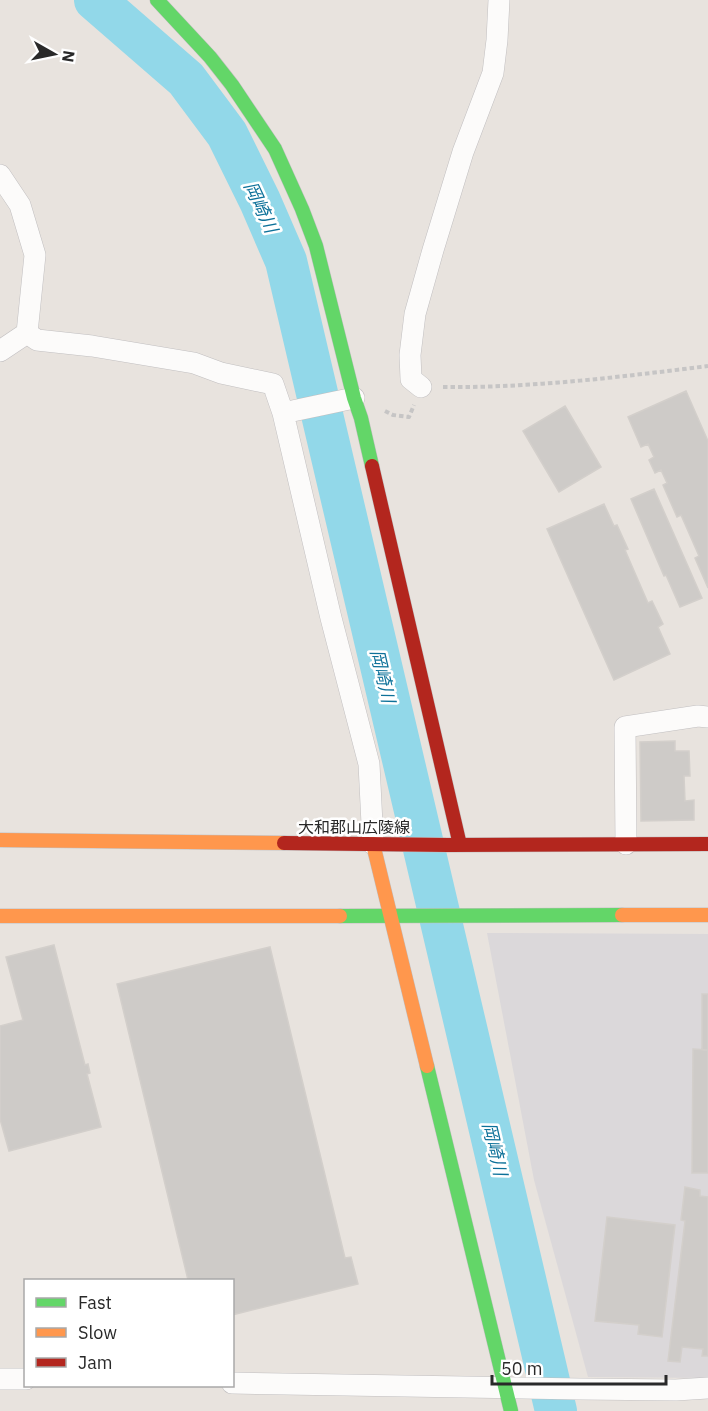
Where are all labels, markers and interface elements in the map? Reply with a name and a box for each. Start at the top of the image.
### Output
north arrow [24,24,84,84]
text: N [58,49,80,64]
water label: 岡崎川 [239,178,284,238]
water label: 岡崎川 [366,647,401,707]
street label: 大和郡山広陵線 [298,817,410,837]
water label: 岡崎川 [478,1120,513,1180]
legend [24,1279,234,1387]
text: Fast [78,1291,112,1314]
text: Slow [78,1321,117,1344]
scale bar [492,1348,666,1386]
text: Jam [78,1351,113,1374]
text: 50 m [501,1357,543,1380]

